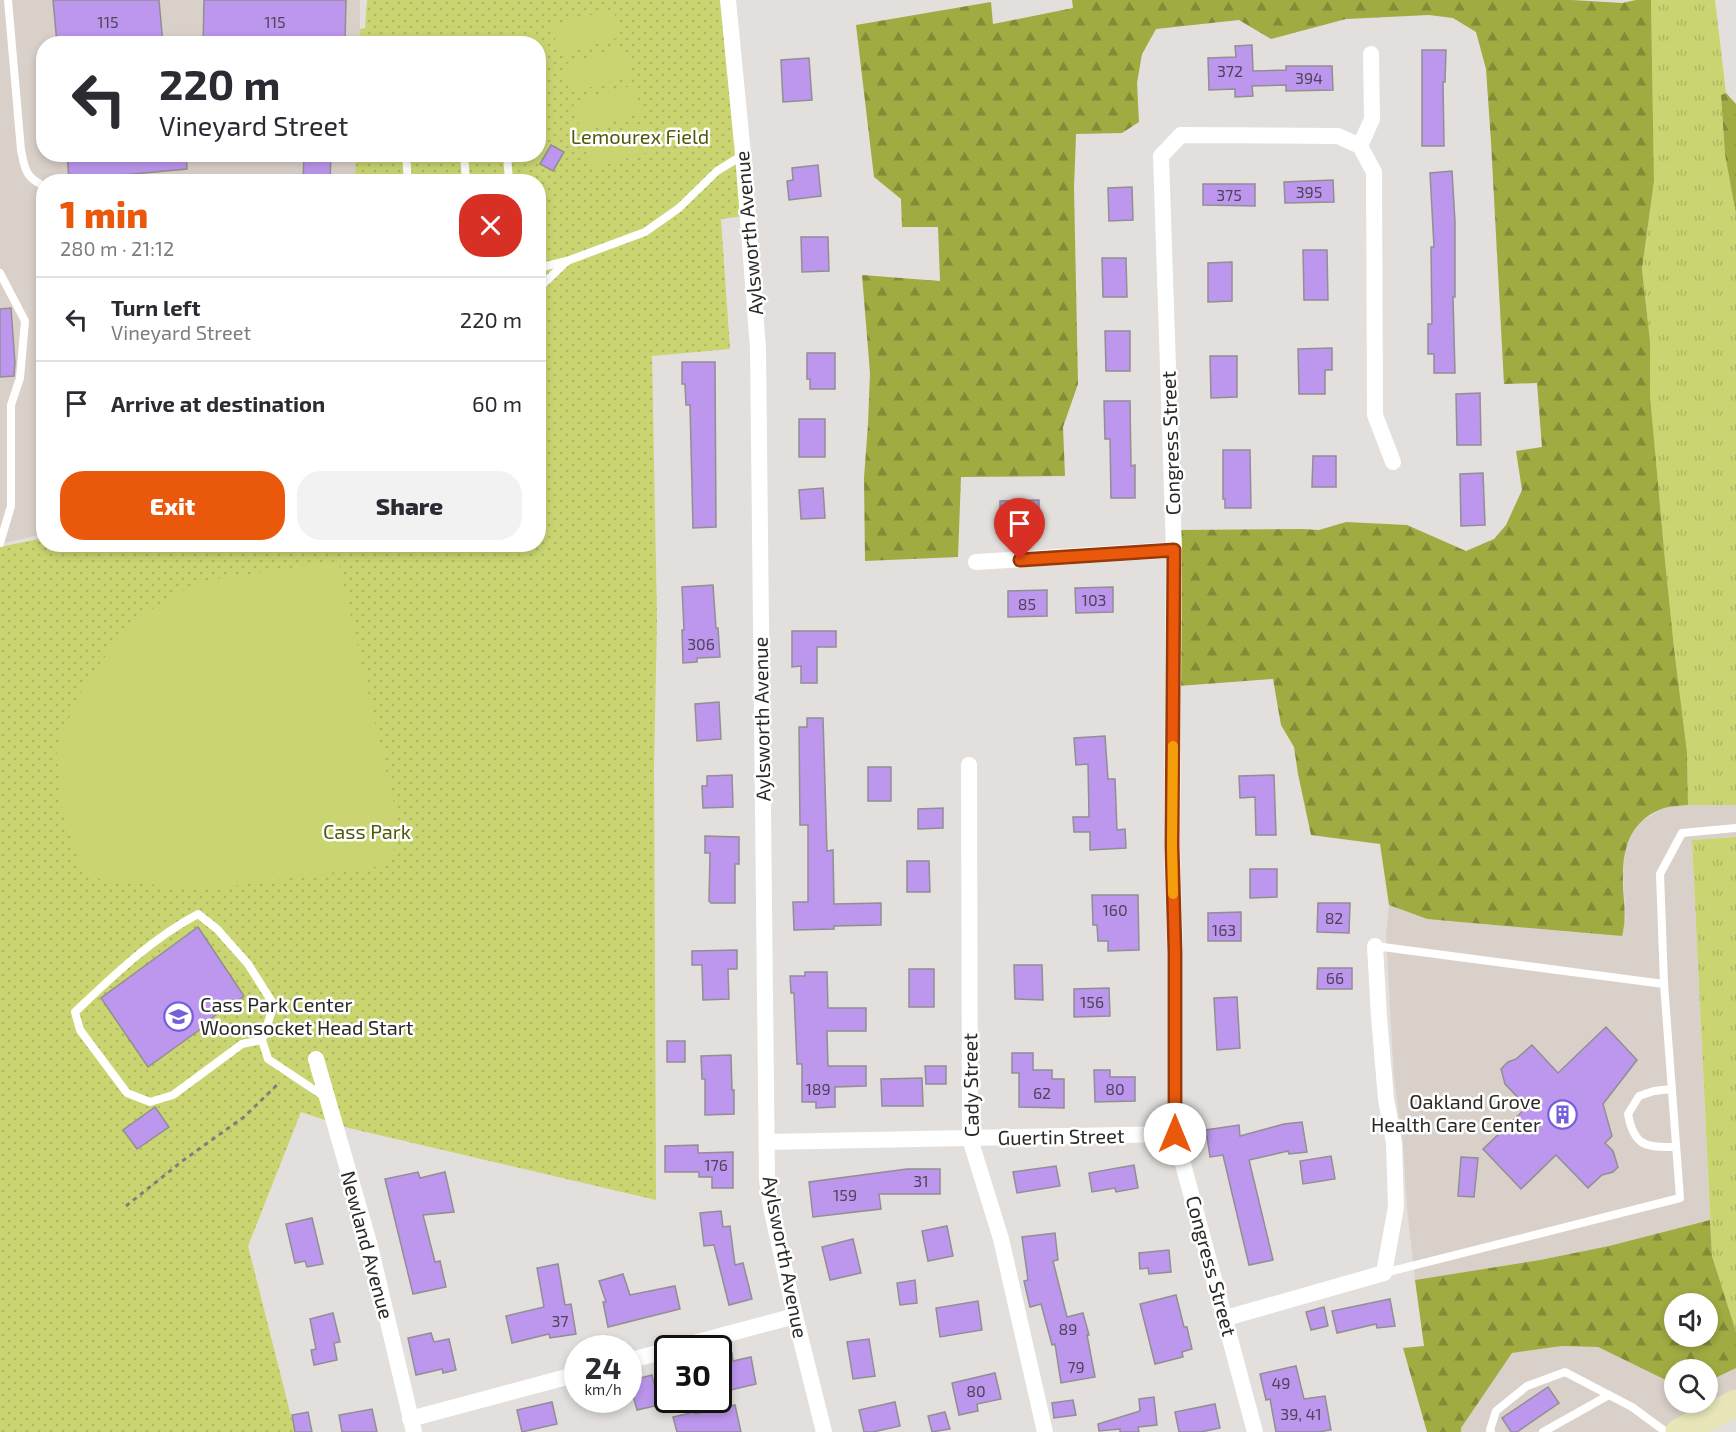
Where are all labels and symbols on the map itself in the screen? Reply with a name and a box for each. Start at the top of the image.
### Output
house number: 115 [97,12,119,31]
house number: 115 [264,12,286,31]
house number: 372 [1217,61,1243,80]
house number: 394 [1295,68,1323,87]
park label: Lemourex Field [571,124,709,148]
street label: Aylsworth Avenue [729,150,767,316]
house number: 395 [1296,182,1322,201]
house number: 375 [1216,185,1242,204]
street label: Congress Street [1155,370,1185,516]
pin [994,498,1045,560]
house number: 103 [1082,590,1106,609]
house number: 85 [1018,594,1036,613]
house number: 306 [687,634,715,653]
street label: Aylsworth Avenue [748,636,774,802]
park label: Cass Park [323,819,411,843]
house number: 160 [1102,900,1128,919]
house number: 82 [1325,908,1343,927]
house number: 163 [1212,920,1236,939]
house number: 66 [1326,968,1344,987]
place label: Cass Park Center Woonsocket Head Start [200,992,414,1039]
house number: 156 [1080,992,1104,1011]
school or university icon: Cass Park Center Woonsocket Head Start [163,1000,195,1032]
street label: Cady Street [957,1032,983,1137]
house number: 189 [805,1079,831,1098]
house number: 80 [1105,1079,1125,1098]
house number: 62 [1033,1083,1051,1102]
place label: Oakland Grove Health Care Center [1371,1089,1541,1136]
building icon: Oakland Grove Health Care Center [1546,1098,1578,1130]
position arrow [1143,1102,1207,1166]
street label: Guertin Street [997,1123,1125,1149]
house number: 176 [704,1155,728,1174]
street label: Newland Avenue [337,1168,399,1321]
house number: 31 [913,1171,929,1190]
street label: Aylsworth Avenue [758,1174,813,1340]
house number: 159 [833,1185,857,1204]
street label: Congress Street [1182,1193,1242,1339]
house number: 37 [551,1311,569,1330]
house number: 89 [1059,1319,1077,1338]
speed limit sign: 30 [654,1335,732,1413]
house number: 79 [1067,1357,1085,1376]
house number: 49 [1272,1373,1291,1392]
house number: 80 [966,1381,986,1400]
house number: 39, 41 [1280,1404,1322,1423]

